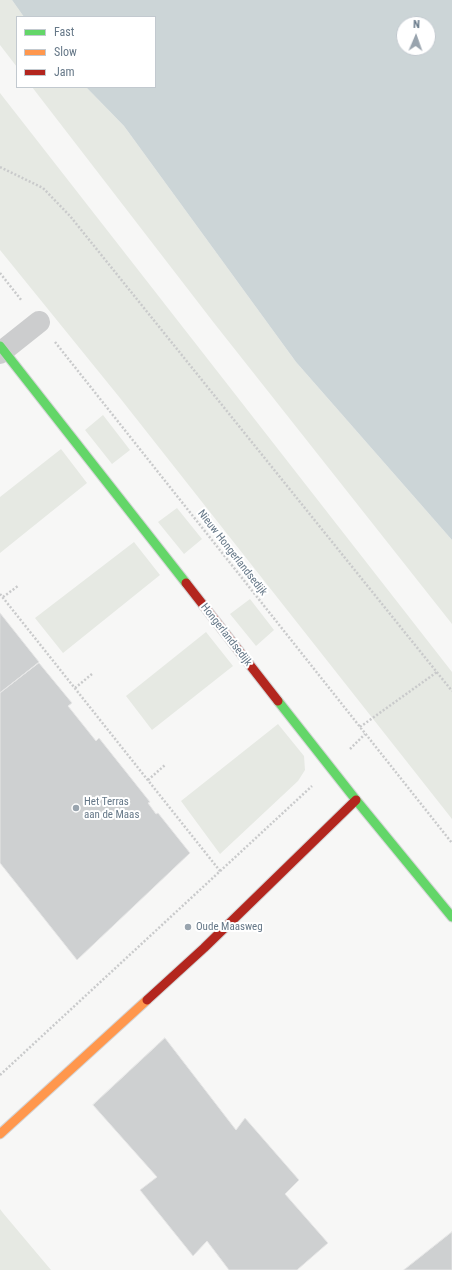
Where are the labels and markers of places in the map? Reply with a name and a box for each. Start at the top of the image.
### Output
place label: Het Terras aan de Maas [84,795,139,821]
marker: Het Terras aan de Maas [71,803,81,813]
place label: Oude Maasweg [196,920,263,934]
marker: Oude Maasweg [183,922,193,932]

